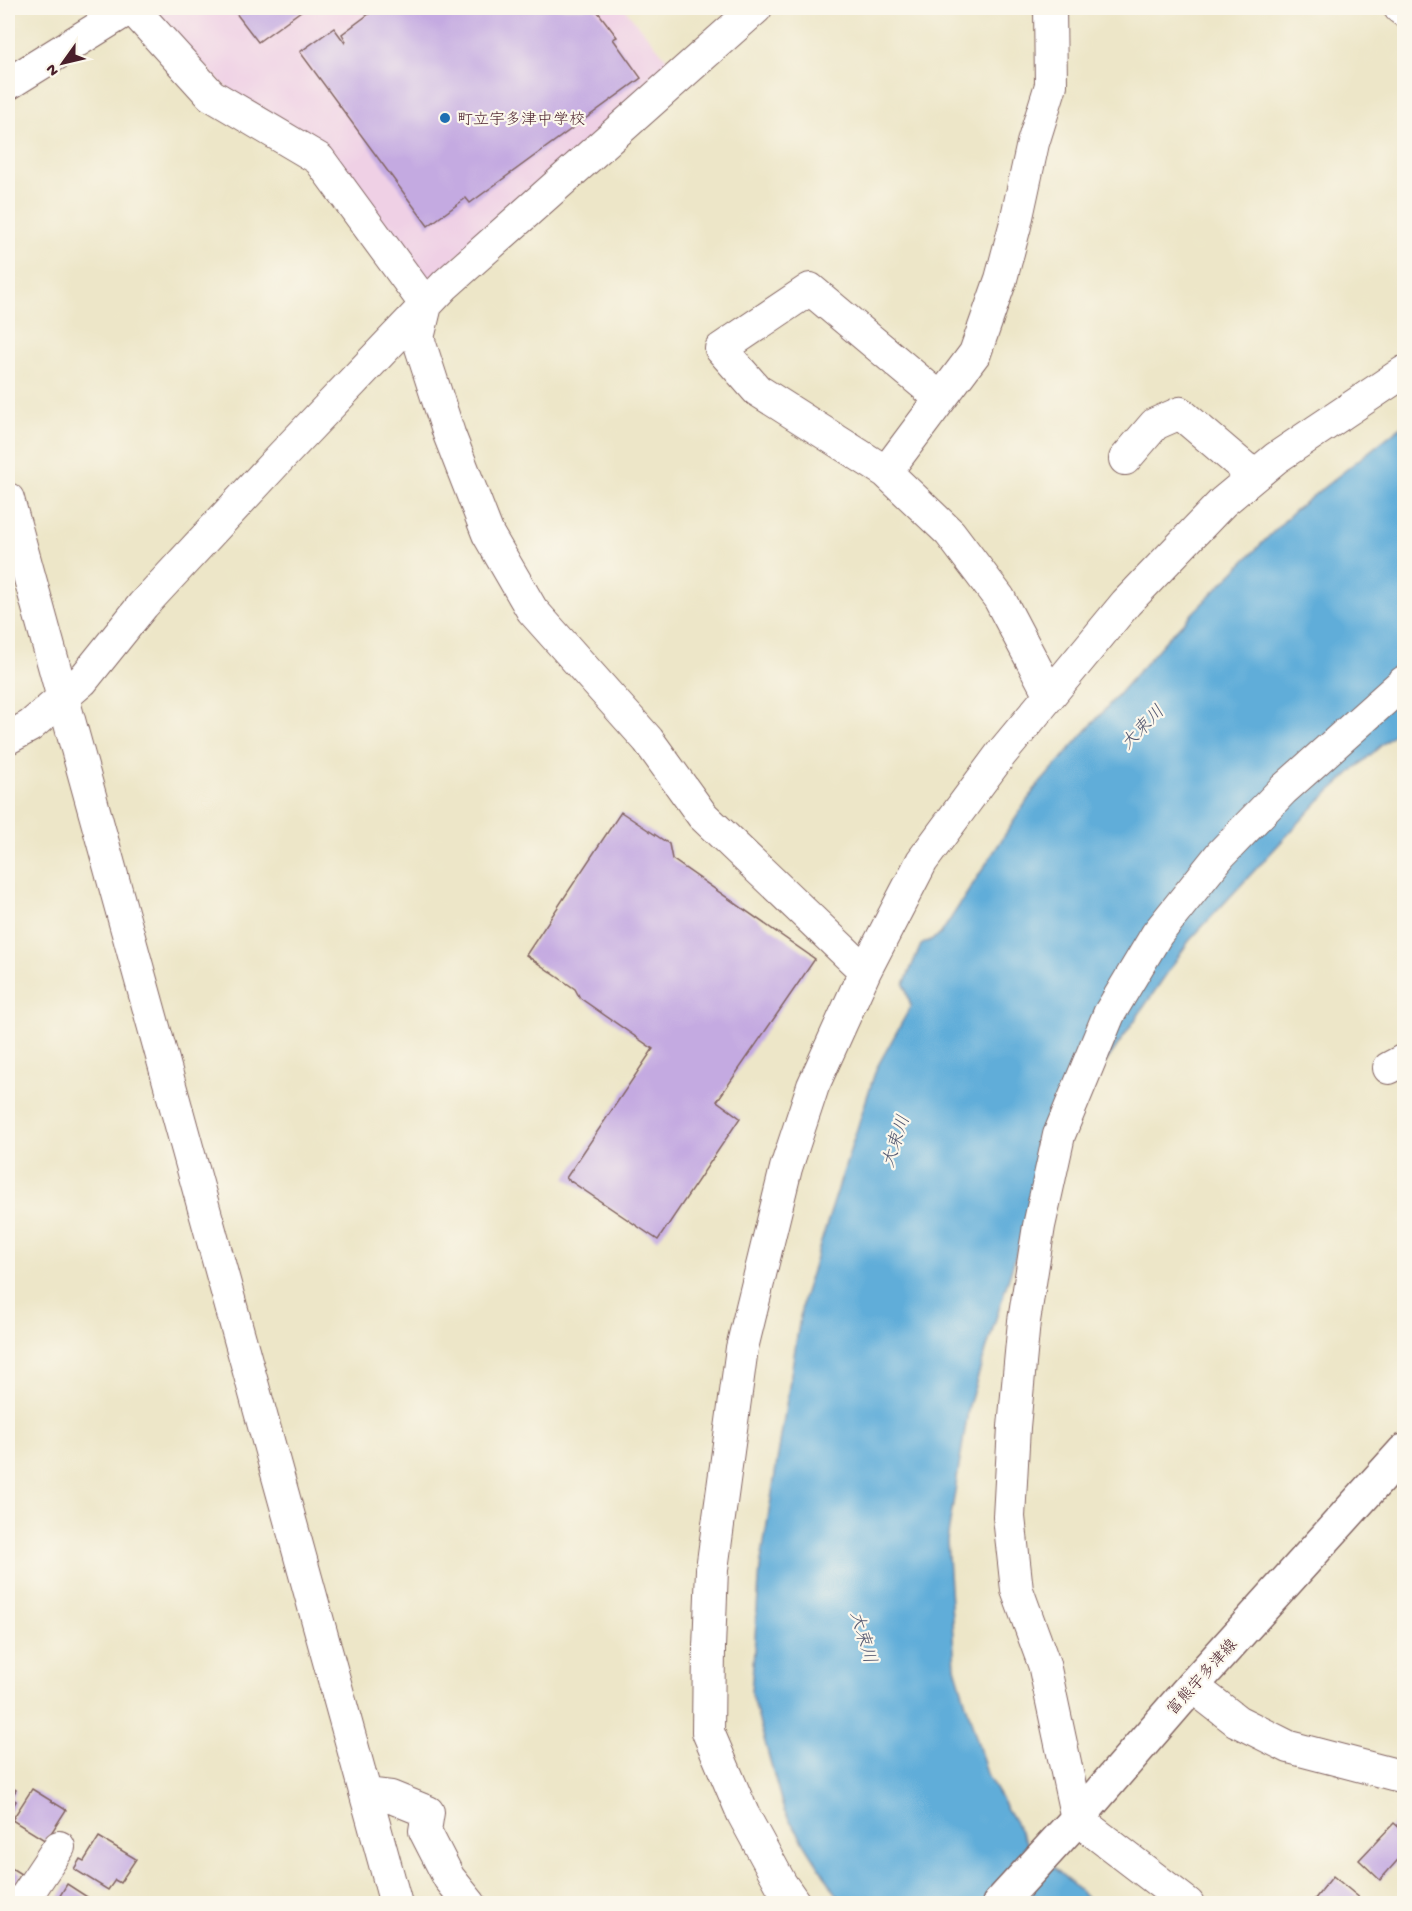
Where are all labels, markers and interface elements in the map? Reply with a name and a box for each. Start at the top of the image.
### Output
north arrow [33,33,93,93]
text: N [42,59,64,79]
place label: 町立宇多津中学校 [457,110,585,131]
marker: 町立宇多津中学校 [438,111,452,125]
water label: 大束川 [1117,701,1170,755]
water label: 大束川 [878,1113,916,1171]
water label: 大束川 [844,1609,880,1667]
street label: 富熊宇多津線 [1163,1635,1243,1720]

